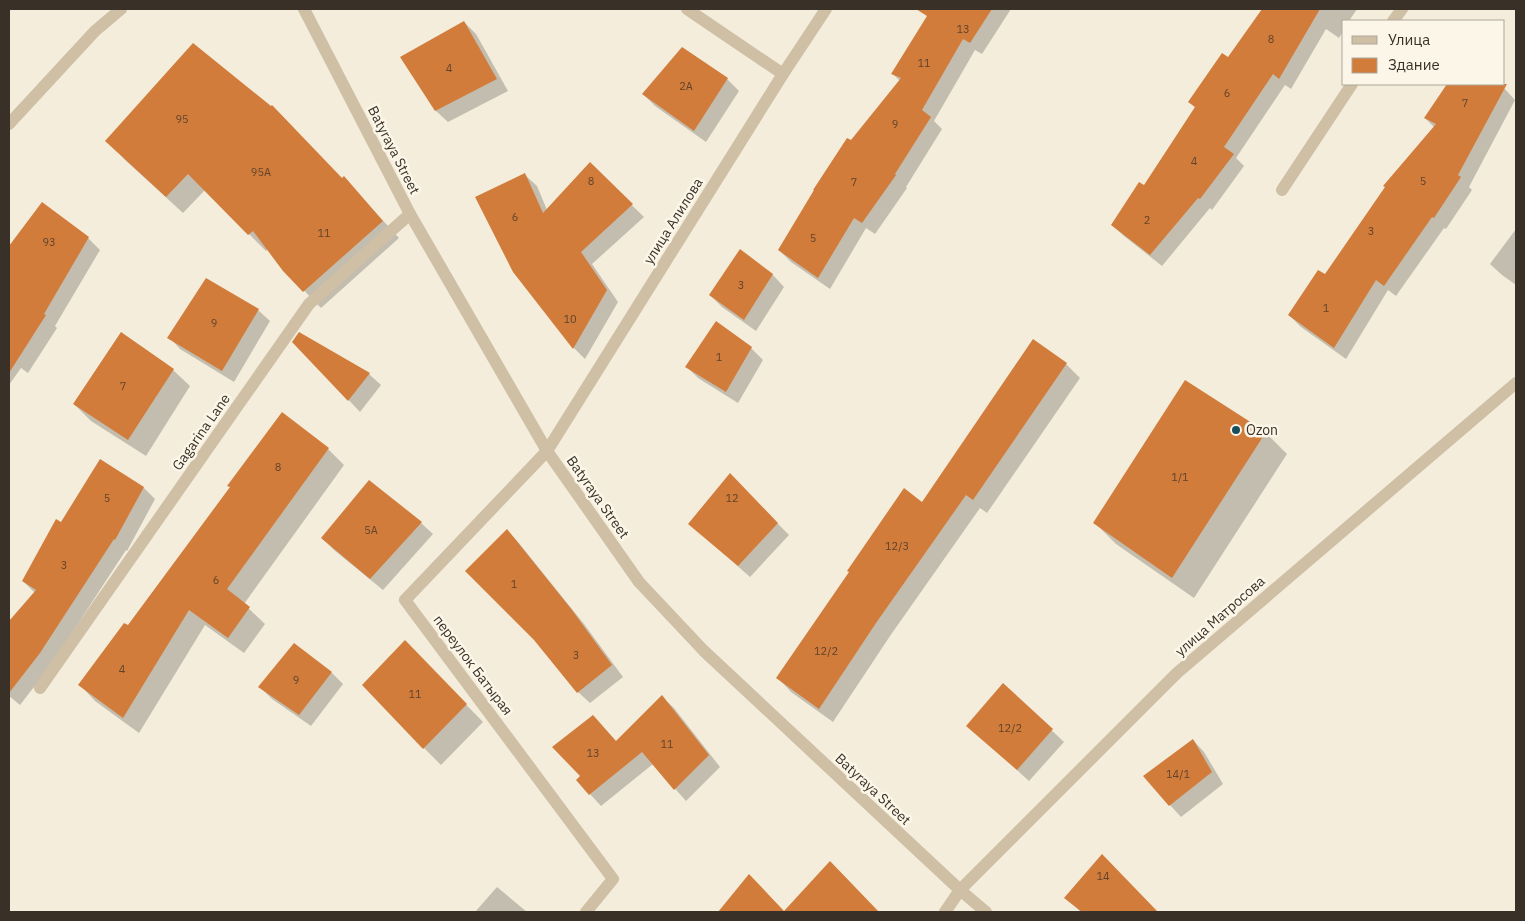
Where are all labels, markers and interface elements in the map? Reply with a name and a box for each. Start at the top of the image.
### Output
legend [1342,20,1505,85]
house number: 13 [956,22,970,36]
text: Улица [1388,30,1430,49]
house number: 8 [1268,32,1274,46]
text: Здание [1388,55,1440,74]
house number: 11 [917,56,931,70]
house number: 4 [446,61,453,75]
house number: 2А [679,79,693,93]
house number: 6 [1224,86,1230,100]
house number: 7 [1462,96,1468,110]
street label: Batyraya Street [364,103,424,197]
house number: 95 [175,112,189,126]
house number: 9 [892,117,898,131]
house number: 4 [1191,154,1198,168]
house number: 95А [251,165,271,179]
house number: 8 [588,174,594,188]
street label: улица Алилова [639,174,707,267]
house number: 5 [1420,174,1426,188]
house number: 7 [851,175,857,189]
house number: 6 [512,210,518,224]
house number: 2 [1144,213,1150,227]
house number: 3 [1368,224,1374,238]
house number: 11 [317,226,331,240]
house number: 5 [810,231,816,245]
house number: 93 [42,235,56,249]
house number: 3 [738,278,744,292]
house number: 1 [1323,301,1330,315]
house number: 10 [563,312,577,326]
house number: 9 [211,316,217,330]
house number: 1 [716,350,723,364]
house number: 7 [120,379,126,393]
street label: Gagarina Lane [168,390,234,474]
place label: Ozon [1246,421,1278,439]
marker: Ozon [1230,424,1242,436]
street label: Batyraya Street [563,452,633,542]
house number: 8 [275,460,281,474]
house number: 1/1 [1171,470,1189,484]
house number: 5 [104,491,110,505]
house number: 12 [725,491,739,505]
house number: 5А [364,523,378,537]
house number: 12/3 [885,539,909,553]
house number: 3 [61,558,67,572]
street label: улица Матросова [1171,572,1269,660]
house number: 6 [213,573,219,587]
house number: 1 [511,577,518,591]
street label: переулок Батырая [429,611,517,719]
house number: 12/2 [814,644,838,658]
house number: 3 [573,648,579,662]
house number: 4 [119,662,126,676]
house number: 9 [293,673,299,687]
house number: 11 [408,687,422,701]
house number: 12/2 [998,721,1022,735]
house number: 11 [660,737,674,751]
house number: 13 [586,746,600,760]
street label: Batyraya Street [831,749,915,829]
house number: 14/1 [1166,767,1190,781]
house number: 14 [1096,869,1110,883]

